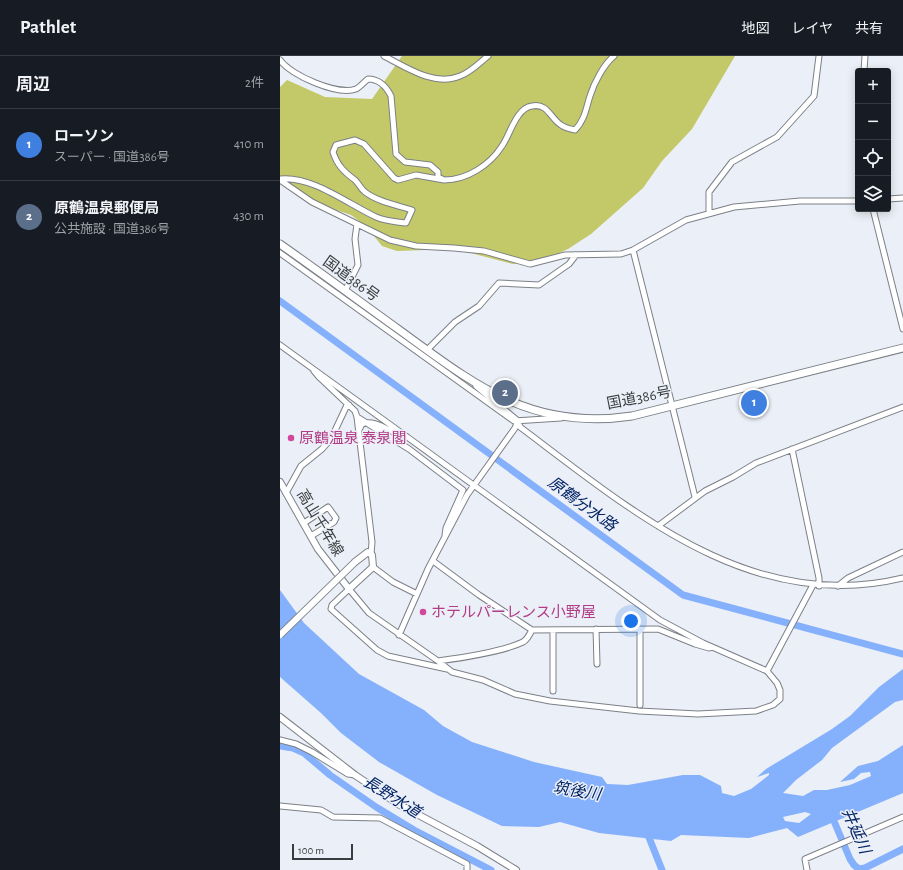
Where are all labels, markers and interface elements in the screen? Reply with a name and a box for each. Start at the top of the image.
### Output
text: Pathlet [20,18,76,37]
text: 地図 [741,22,769,36]
text: レイヤ [791,22,833,36]
text: 共有 [855,22,883,36]
map controls [855,68,891,212]
button: + [855,68,891,104]
text: 周辺 [16,76,50,93]
text: 2件 [245,77,264,90]
button: − [855,104,891,140]
text: ローソン [54,129,114,144]
text: 1 [27,138,31,151]
text: 410 m [234,138,264,151]
button: locate [855,140,891,176]
text: スーパー · 国道386号 [54,151,170,164]
button: layers [855,176,891,212]
text: 原鶴温泉郵便局 [54,201,159,216]
text: 2 [26,210,32,223]
text: 430 m [233,210,264,223]
text: 公共施設 · 国道386号 [54,223,170,236]
street label: 国道386号 [320,253,382,304]
pin: 2 [492,378,518,408]
street label: 国道386号 [605,383,673,412]
pin: 1 [741,388,767,418]
place label: 原鶴温泉 泰泉閣 [299,430,406,446]
marker: 原鶴温泉 泰泉閣 [286,433,296,443]
water label: 原鶴分水路 [545,473,621,535]
street label: 高山千年線 [294,486,347,559]
place label: ホテルパーレンス小野屋 [431,604,596,620]
marker: ホテルパーレンス小野屋 [418,607,428,617]
your location [621,611,641,631]
water label: 長野水道 [361,772,426,822]
water label: 筑後川 [552,778,604,803]
water label: 井延川 [839,805,875,858]
scale bar [292,842,353,861]
text: 100 m [298,845,324,856]

